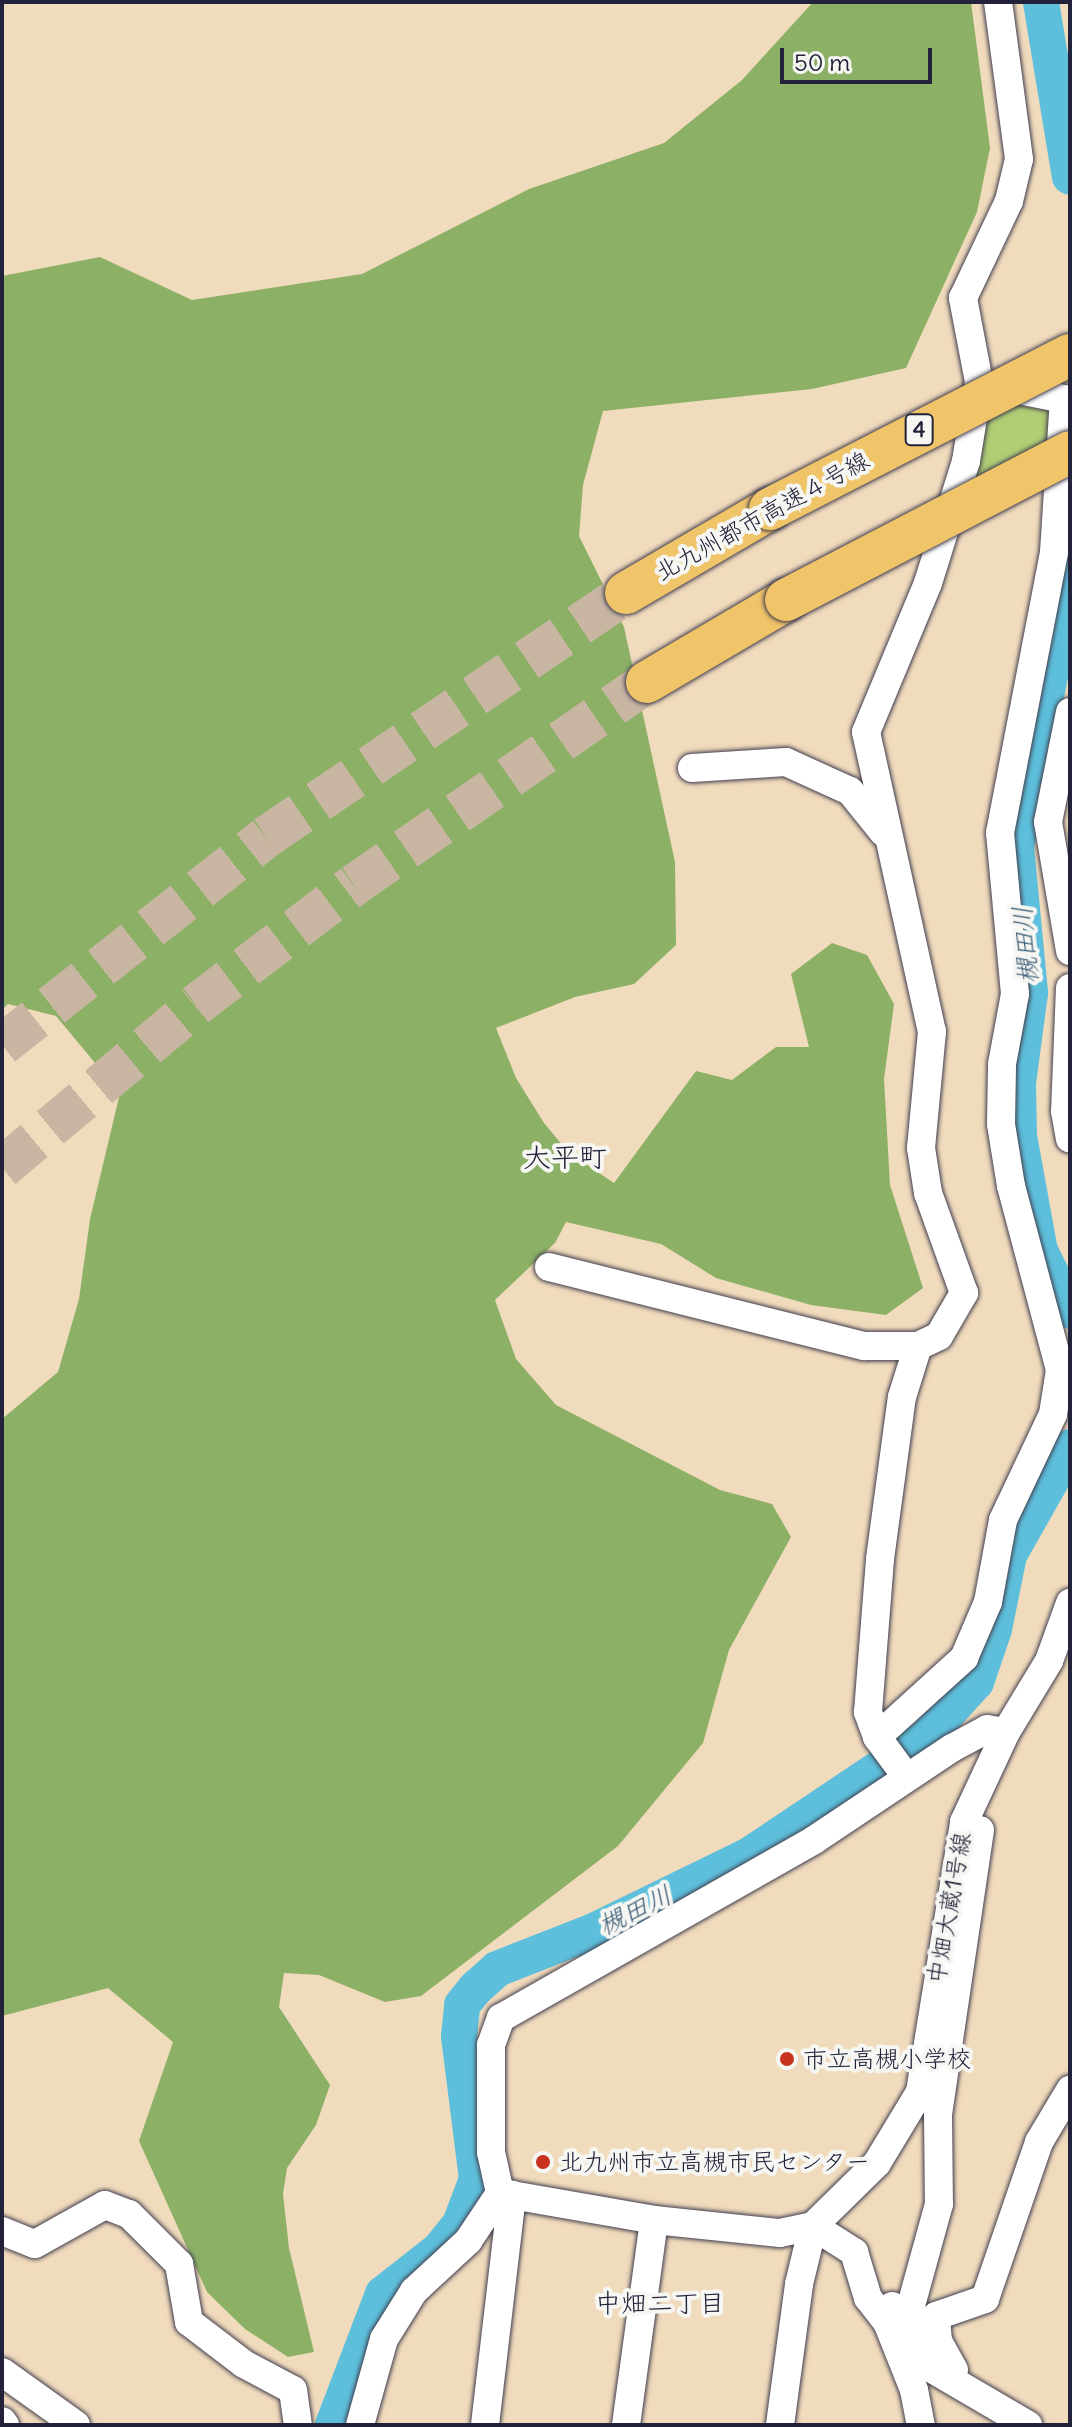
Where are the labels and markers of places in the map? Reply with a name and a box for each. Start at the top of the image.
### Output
place label: 市立高槻小学校 [803,2045,971,2073]
marker: 市立高槻小学校 [778,2050,796,2068]
place label: 北九州市立高槻市民センター [559,2148,871,2176]
marker: 北九州市立高槻市民センター [534,2153,552,2171]

